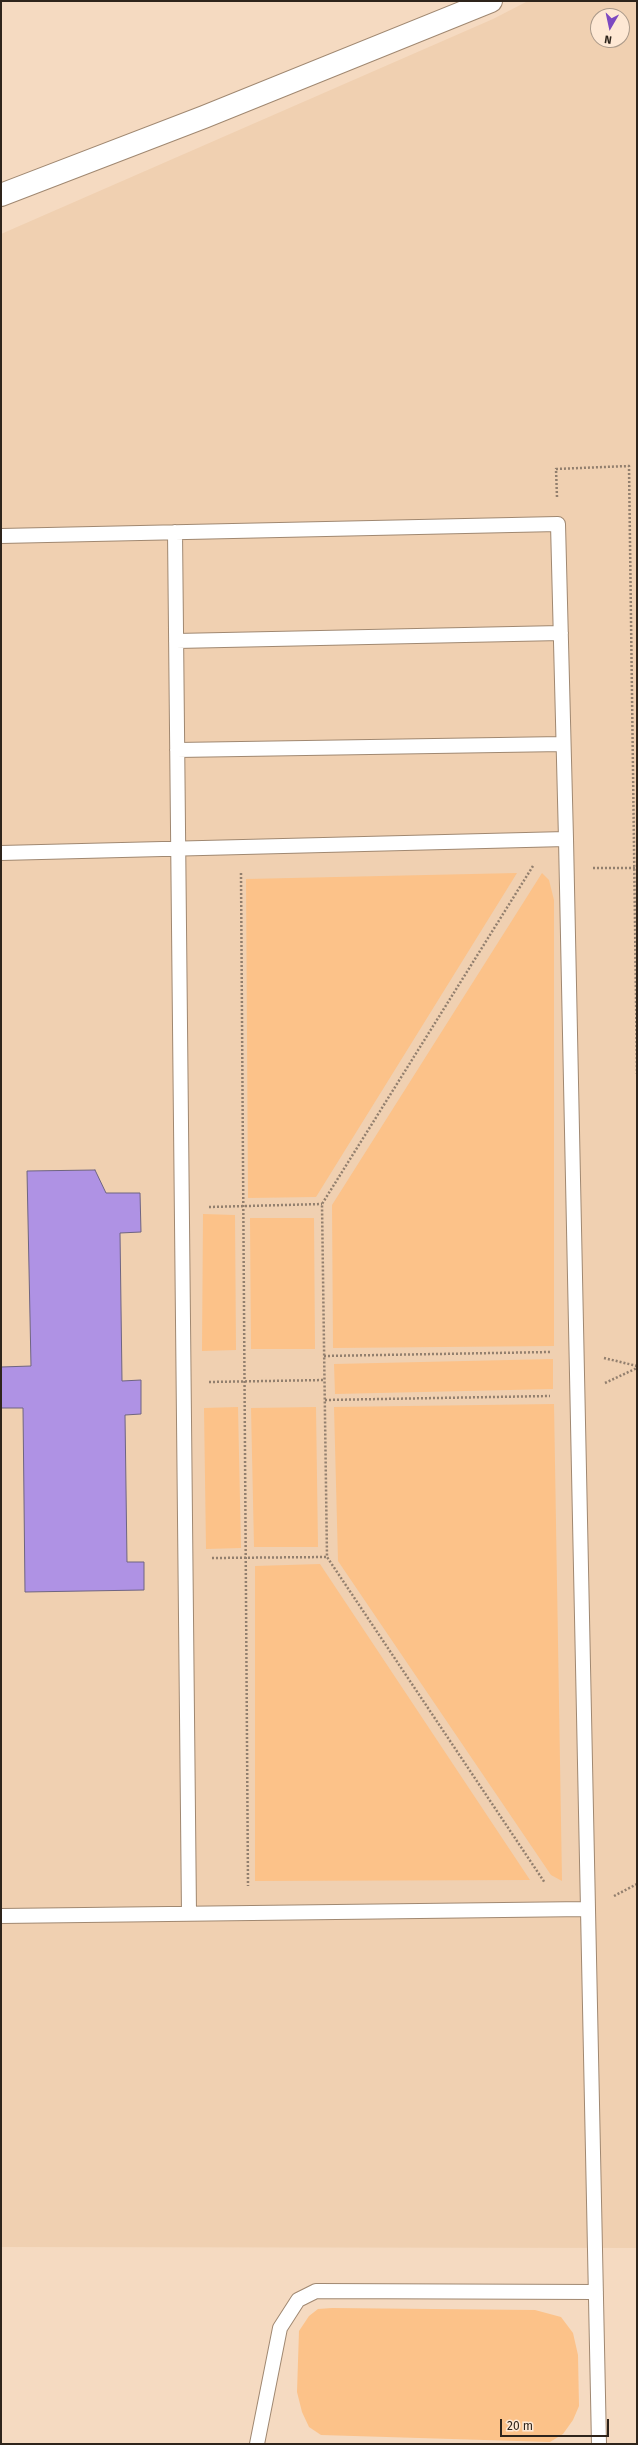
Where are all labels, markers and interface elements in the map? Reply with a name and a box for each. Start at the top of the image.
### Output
north arrow [590,8,630,48]
text: N [604,32,613,46]
scale bar [502,2411,611,2437]
text: 20 m [507,2419,533,2433]

